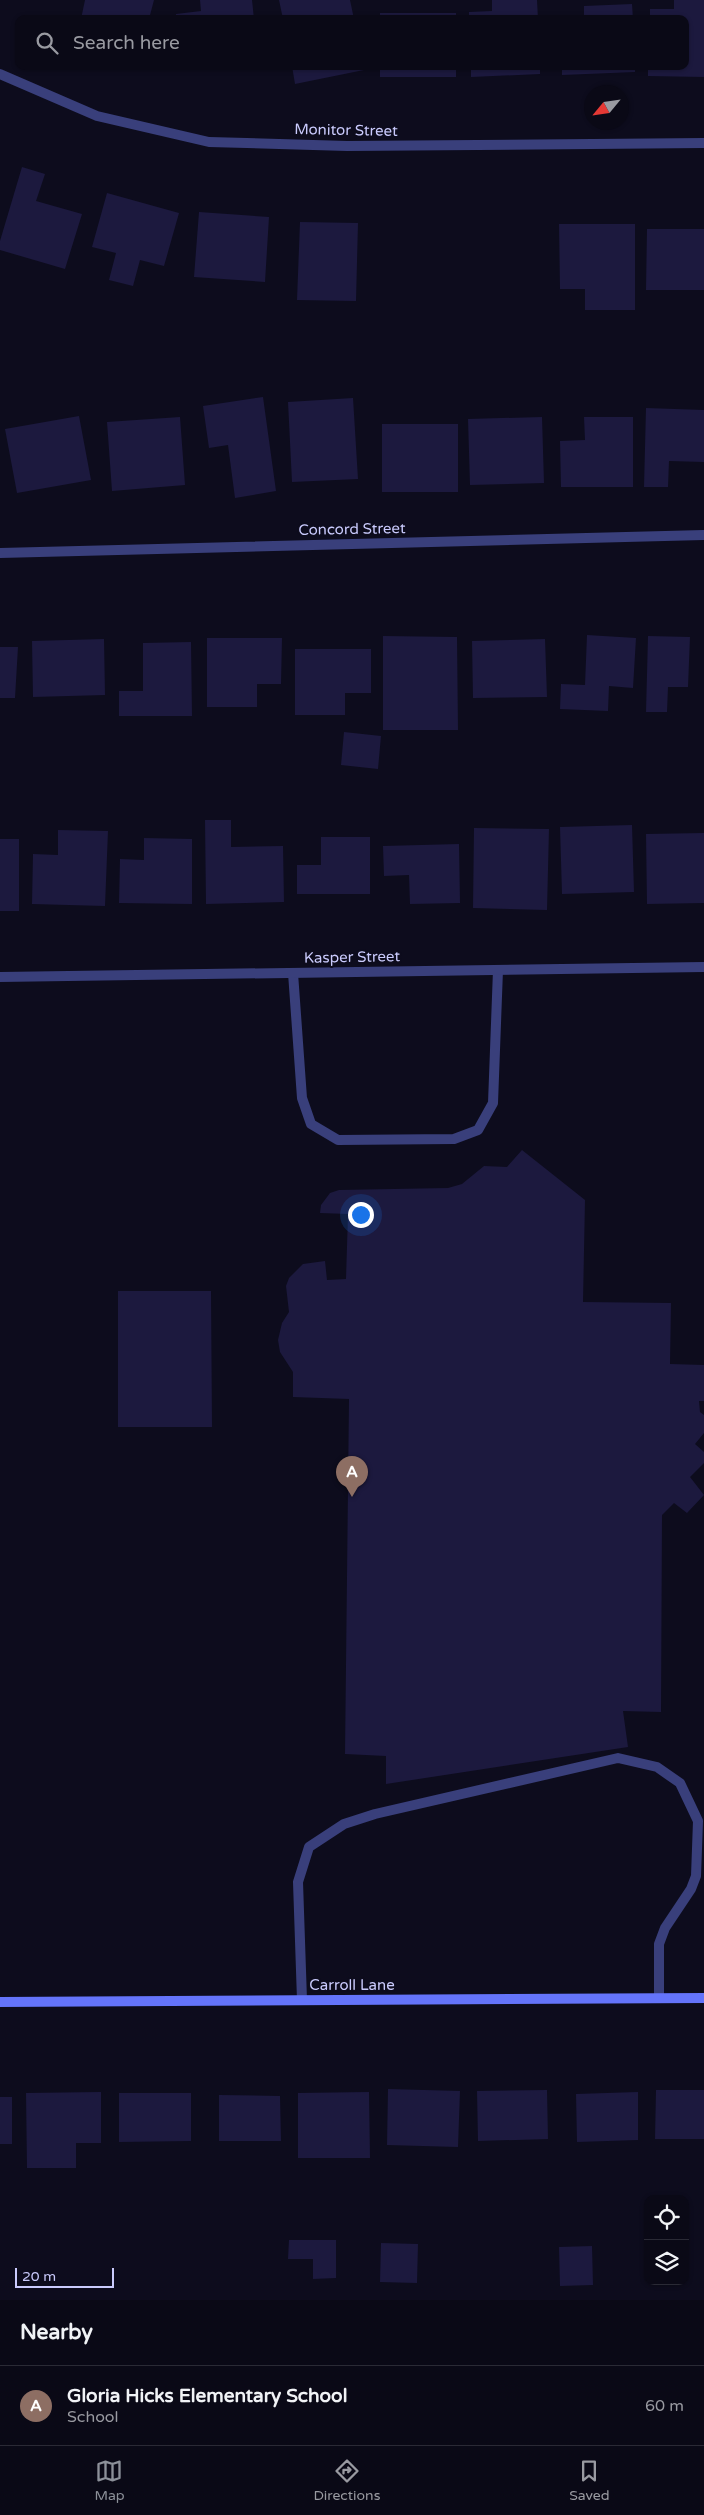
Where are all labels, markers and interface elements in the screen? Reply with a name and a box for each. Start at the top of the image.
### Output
search box [15,15,689,70]
icon: search [33,29,61,57]
text: Search here [73,32,180,54]
north arrow [584,85,629,130]
street label: Monitor Street [294,120,398,140]
street label: Concord Street [298,519,406,539]
street label: Kasper Street [304,947,400,967]
your location [348,1202,374,1228]
pin: A [336,1456,368,1497]
street label: Carroll Lane [309,1976,395,1994]
map controls [644,2195,689,2285]
button: locate [644,2195,689,2240]
button: layers [644,2240,689,2285]
scale bar [15,2265,114,2288]
text: 20 m [22,2268,56,2285]
text: Nearby [20,2320,93,2345]
text: Gloria Hicks Elementary School [67,2385,347,2407]
text: A [30,2396,42,2416]
text: 60 m [645,2396,684,2416]
text: School [67,2407,119,2427]
tab: Map [94,2457,125,2504]
tab: Directions [313,2457,380,2504]
tab: Saved [569,2457,610,2504]

